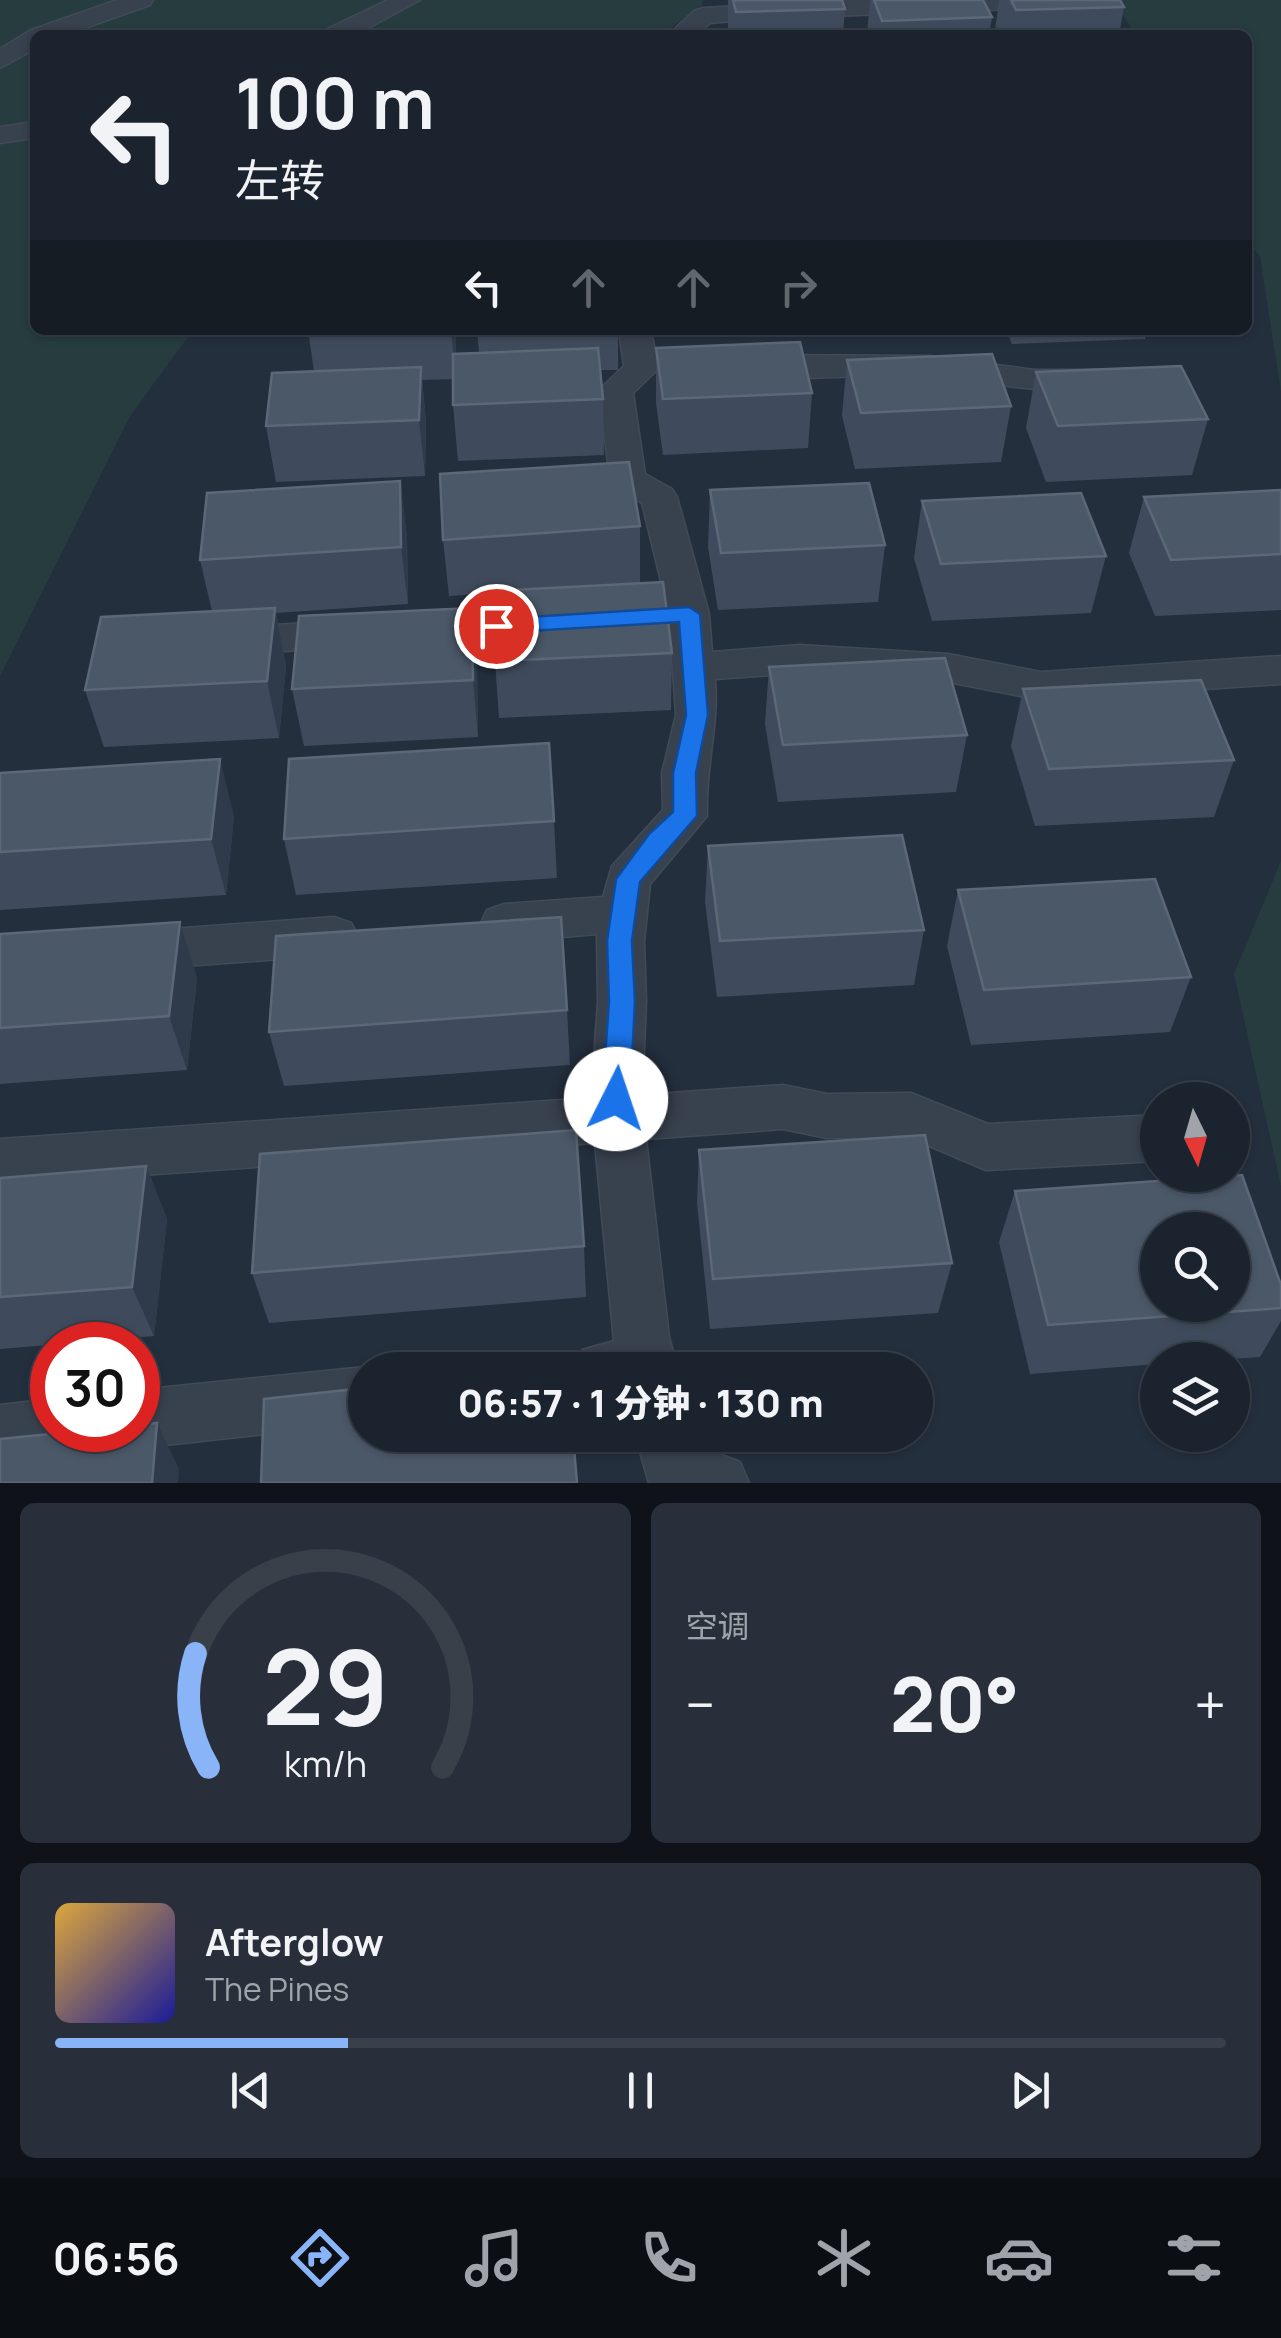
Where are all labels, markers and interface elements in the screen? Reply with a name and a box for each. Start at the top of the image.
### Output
text: 100 m [235,54,435,150]
icon: left [70,70,200,200]
text: 左转 [235,149,325,211]
icon: left [456,260,511,315]
icon: ahead [561,260,616,315]
icon: ahead [666,260,721,315]
icon: right [771,260,826,315]
pin [454,584,539,669]
icon: arrive [469,599,524,654]
position arrow [564,1047,668,1151]
north arrow [1140,1082,1250,1192]
map controls [1140,1082,1250,1452]
button: search [1140,1212,1250,1322]
speed limit sign: 30 [30,1322,160,1452]
button: layers [1140,1342,1250,1452]
text: 06:57 · 1 分钟 · 130 m [457,1376,824,1428]
text: 空调 [686,1604,750,1648]
text: 29 [262,1614,389,1756]
text: 20° [890,1652,1020,1755]
text: − [686,1666,715,1742]
text: + [1194,1666,1226,1742]
text: km/h [284,1739,367,1788]
text: Afterglow [205,1915,384,1967]
text: The Pines [205,1967,349,2011]
icon: previous [223,2063,278,2118]
icon: pause [613,2063,668,2118]
icon: next [1003,2063,1058,2118]
icon: directions [285,2223,355,2293]
icon: music [459,2223,529,2293]
icon: phone [634,2223,704,2293]
icon: climate [809,2223,879,2293]
icon: car [984,2223,1054,2293]
icon: filters [1159,2223,1229,2293]
text: 06:56 [52,2227,180,2289]

